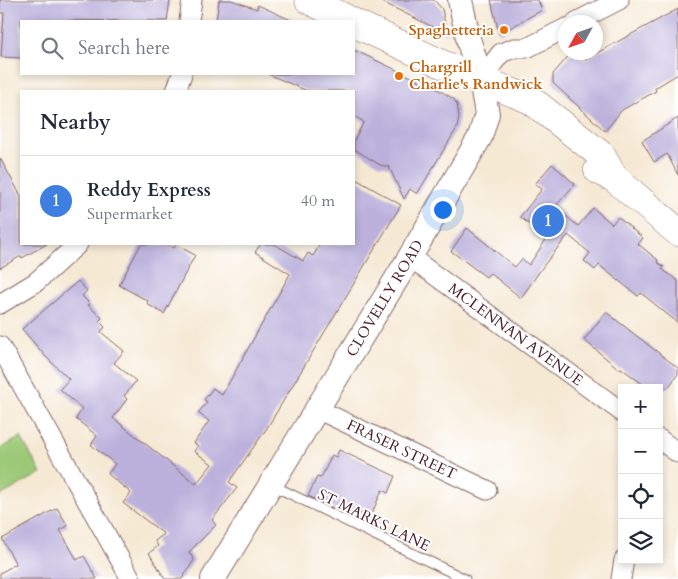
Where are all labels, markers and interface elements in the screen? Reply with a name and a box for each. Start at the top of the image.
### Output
north arrow [558,15,603,60]
search box [20,20,355,75]
place label: Spaghetteria [409,20,495,40]
marker: Spaghetteria [498,24,510,36]
icon: search [38,34,66,62]
text: Search here [78,35,170,61]
place label: Chargrill Charlie's Randwick [409,57,543,94]
marker: Chargrill Charlie's Randwick [393,70,405,82]
text: Nearby [40,108,111,137]
text: Reddy Express [87,177,211,203]
text: 1 [52,190,60,212]
text: 40 m [301,190,335,212]
your location [430,197,456,223]
pin: 1 [532,202,564,240]
text: Supermarket [87,203,173,225]
street label: CLOVELLY ROAD [341,236,428,360]
street label: MCLENNAN AVENUE [444,278,587,390]
map controls [618,384,663,564]
button: + [618,384,663,429]
street label: FRASER STREET [344,415,460,484]
button: − [618,429,663,474]
button: locate [618,474,663,519]
street label: ST MARKS LANE [315,484,433,556]
button: layers [618,519,663,564]

